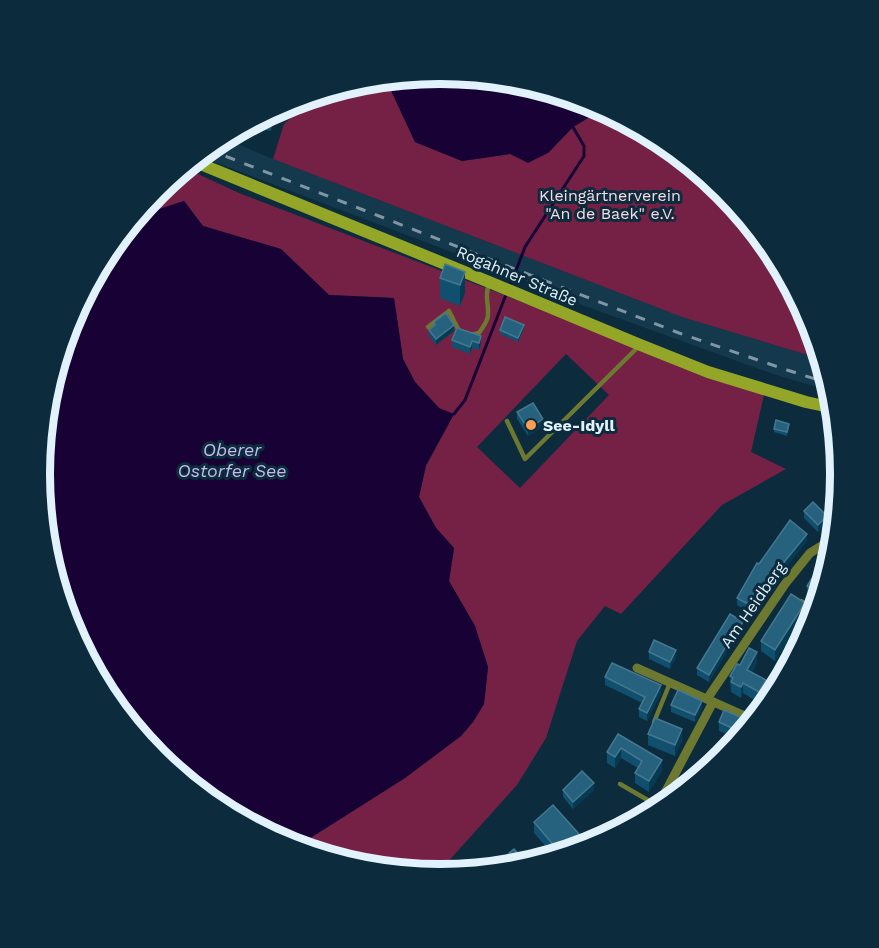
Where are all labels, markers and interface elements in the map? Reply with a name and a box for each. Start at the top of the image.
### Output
park label: Kleingärtnerverein "An de Baek" e.V. [539,186,681,223]
street label: Rogahner Straße [454,242,580,310]
place label: See-Idyll [543,416,616,435]
marker: See-Idyll [524,418,538,432]
water label: Oberer Ostorfer See [177,439,287,481]
street label: Am Heidberg [716,558,790,652]

